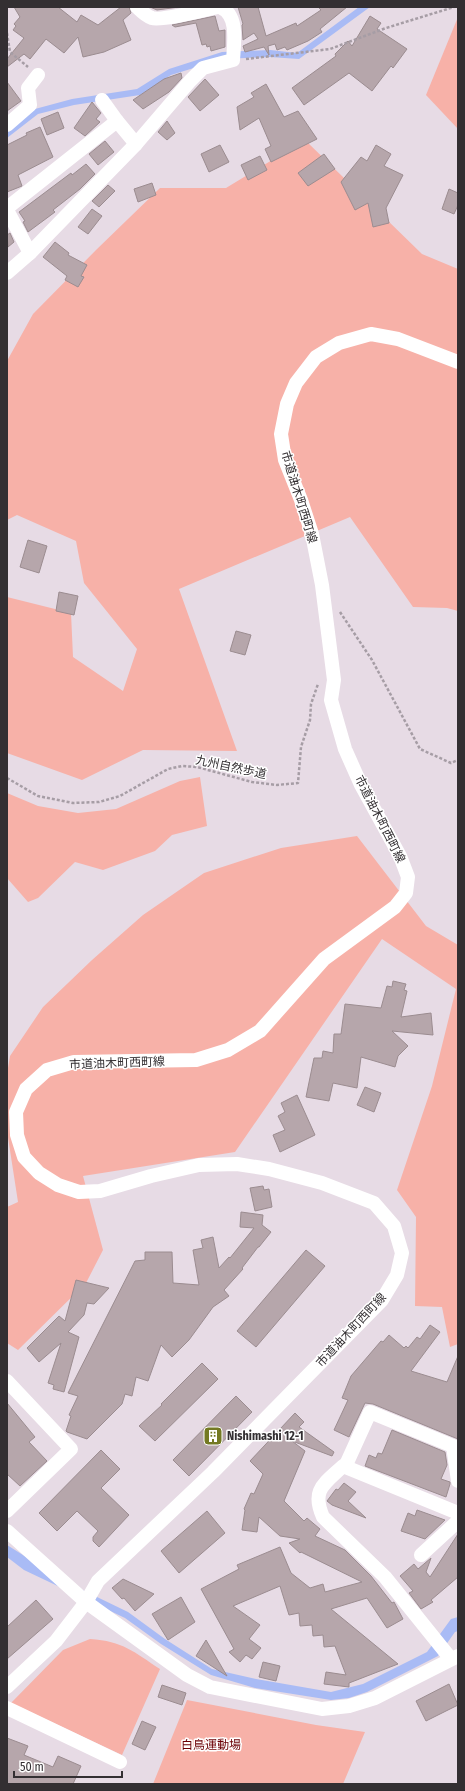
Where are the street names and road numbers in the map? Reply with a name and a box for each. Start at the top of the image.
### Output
street label: 市道油木町西町線 [278,449,320,545]
street label: 九州自然歩道 [194,753,268,781]
street label: 市道油木町西町線 [352,773,408,865]
street label: 市道油木町西町線 [69,1054,165,1072]
street label: 市道油木町西町線 [313,1290,389,1370]

